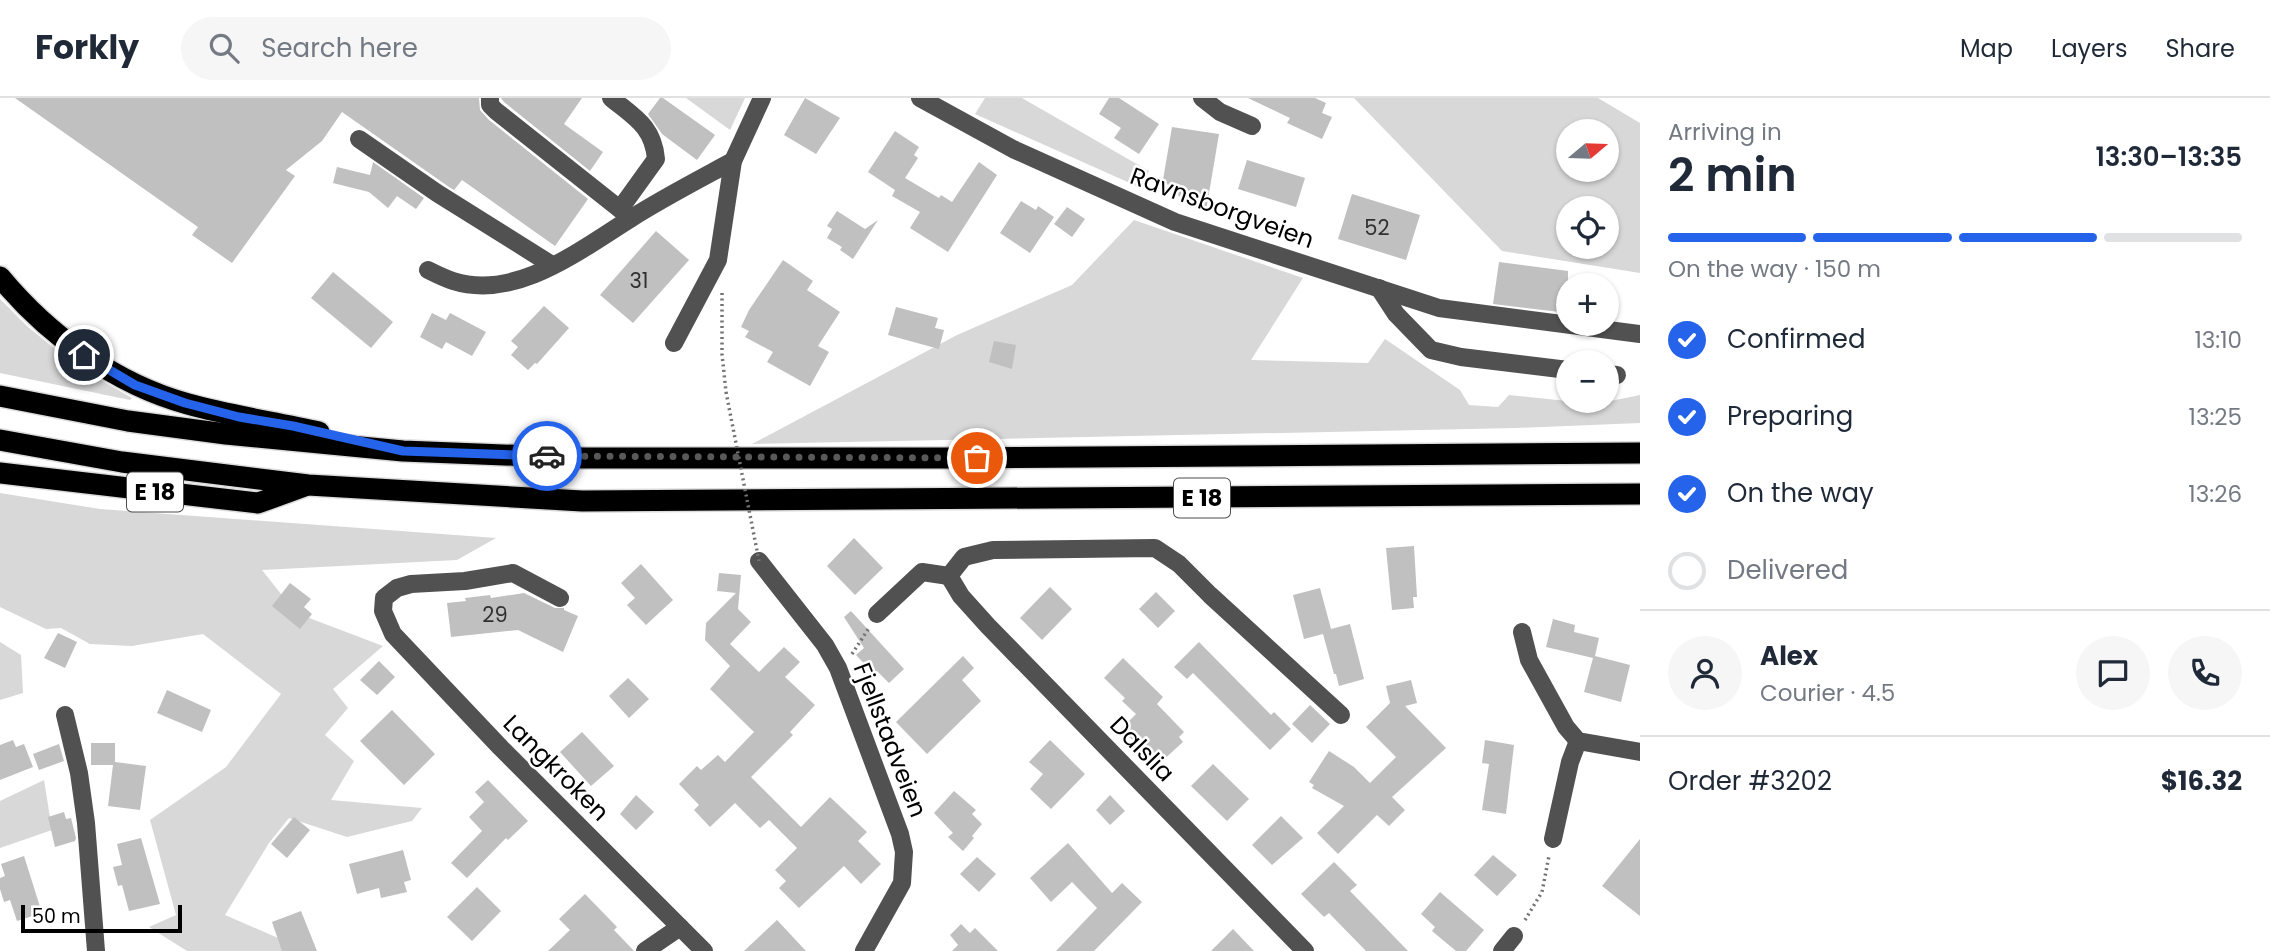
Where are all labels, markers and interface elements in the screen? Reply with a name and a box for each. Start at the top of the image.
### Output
search box [181,17,671,80]
text: Forkly [35,24,139,71]
icon: search [205,29,243,67]
text: Search here [261,30,418,66]
text: Map [1960,32,2013,65]
text: Layers [2051,32,2127,65]
text: Share [2165,32,2235,65]
text: Arriving in [1668,116,1782,148]
north arrow [1556,119,1619,182]
map controls [1556,119,1619,413]
text: 13:30–13:35 [2095,139,2242,175]
text: 2 min [1668,143,1797,207]
street label: Ravnsborgveien [1126,159,1319,256]
button: locate [1556,196,1619,259]
house number: 52 [1364,213,1390,242]
text: On the way · 150 m [1668,253,1881,285]
house number: 31 [629,266,649,295]
button: + [1556,273,1619,336]
icon: check [1668,321,1706,359]
text: Confirmed [1727,321,1865,357]
text: 13:10 [2194,324,2242,356]
pin [54,325,114,385]
icon: home [65,336,103,374]
button: − [1556,350,1619,413]
icon: check [1668,398,1706,436]
text: Preparing [1727,398,1853,434]
text: 13:25 [2189,401,2242,433]
courier [512,421,582,491]
pin [947,428,1007,488]
icon: car [528,437,566,475]
icon: bag [958,439,996,477]
road number: E 18 [127,472,183,512]
icon: check [1668,475,1706,513]
text: On the way [1727,475,1874,511]
road number: E 18 [1174,478,1230,518]
text: 13:26 [2188,478,2242,510]
text: Delivered [1727,552,1848,588]
house number: 29 [482,600,508,629]
button: person [1668,636,1742,710]
button: chat [2076,636,2150,710]
button: phone [2168,636,2242,710]
text: Alex [1760,638,1818,674]
street label: Fjellstadveien [846,658,935,822]
text: Courier · 4.5 [1760,677,1895,709]
street label: Langkroken [496,707,617,828]
street label: Dalslia [1103,709,1182,789]
text: Order #3202 [1668,763,1832,799]
text: $16.32 [2161,763,2242,799]
scale bar [21,902,182,934]
text: 50 m [32,903,81,930]

